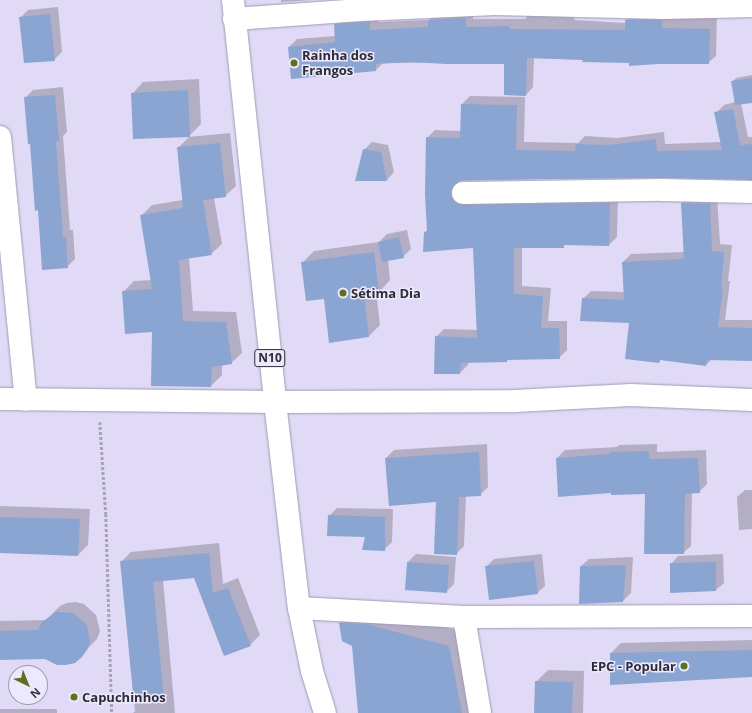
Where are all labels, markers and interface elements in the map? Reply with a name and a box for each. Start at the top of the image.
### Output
place label: Rainha dos Frangos [302,48,373,79]
marker: Rainha dos Frangos [289,58,299,68]
place label: Sétima Dia [351,285,421,301]
marker: Sétima Dia [338,288,348,298]
road number: N10 [254,348,286,368]
place label: EPC - Popular [591,658,676,674]
marker: EPC - Popular [679,661,689,671]
north arrow [8,665,48,705]
text: N [27,685,44,702]
place label: Capuchinhos [82,689,166,705]
marker: Capuchinhos [69,692,79,702]

